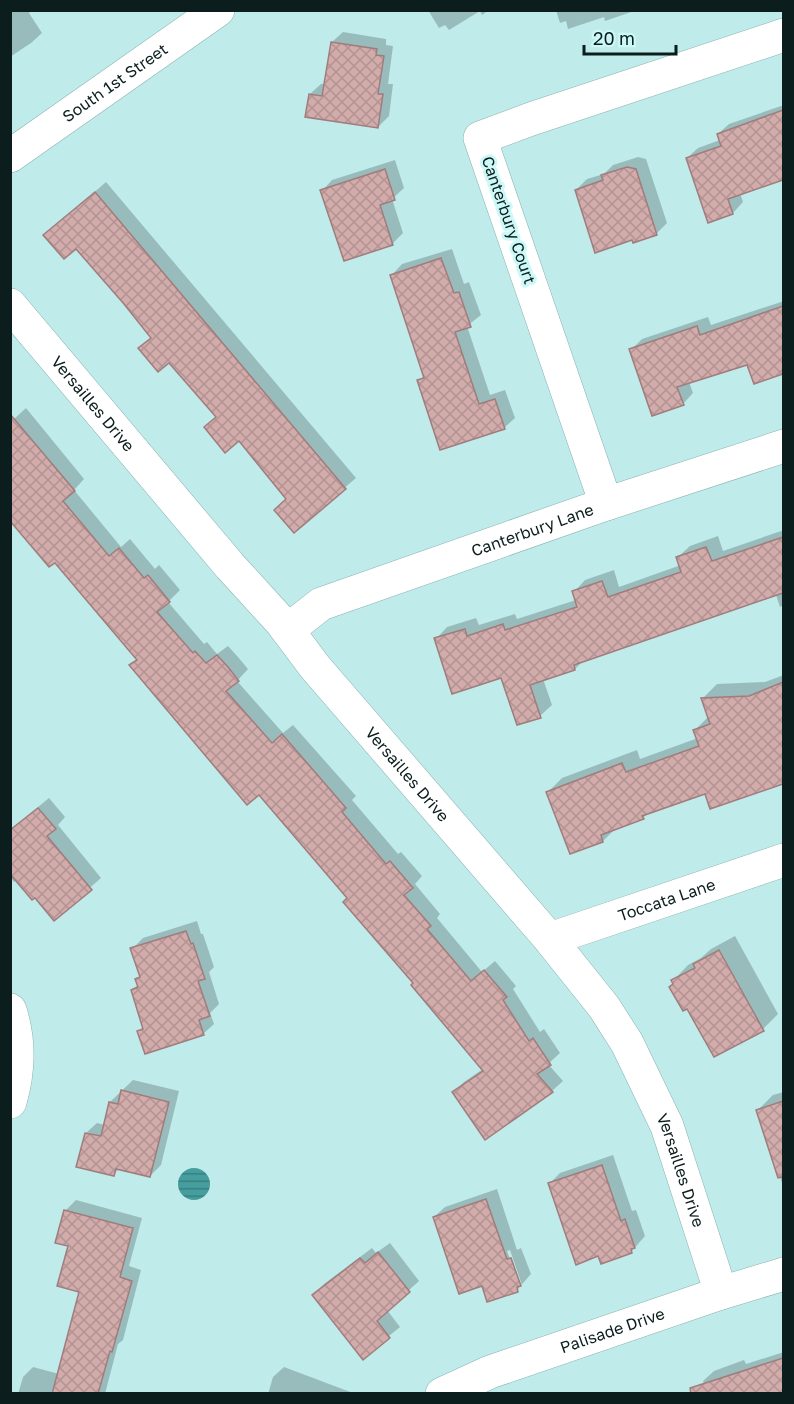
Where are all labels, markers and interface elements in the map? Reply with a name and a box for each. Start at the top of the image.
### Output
scale bar [584,18,676,56]
text: 20 m [593,27,635,49]
street label: South 1st Street [58,39,171,126]
street label: Canterbury Court [478,153,540,287]
street label: Versailles Drive [47,352,139,455]
street label: Canterbury Lane [469,499,596,561]
street label: Versailles Drive [361,723,454,826]
street label: Toccata Lane [615,874,718,925]
street label: Versailles Drive [652,1110,709,1230]
street label: Palisade Drive [557,1303,667,1357]

